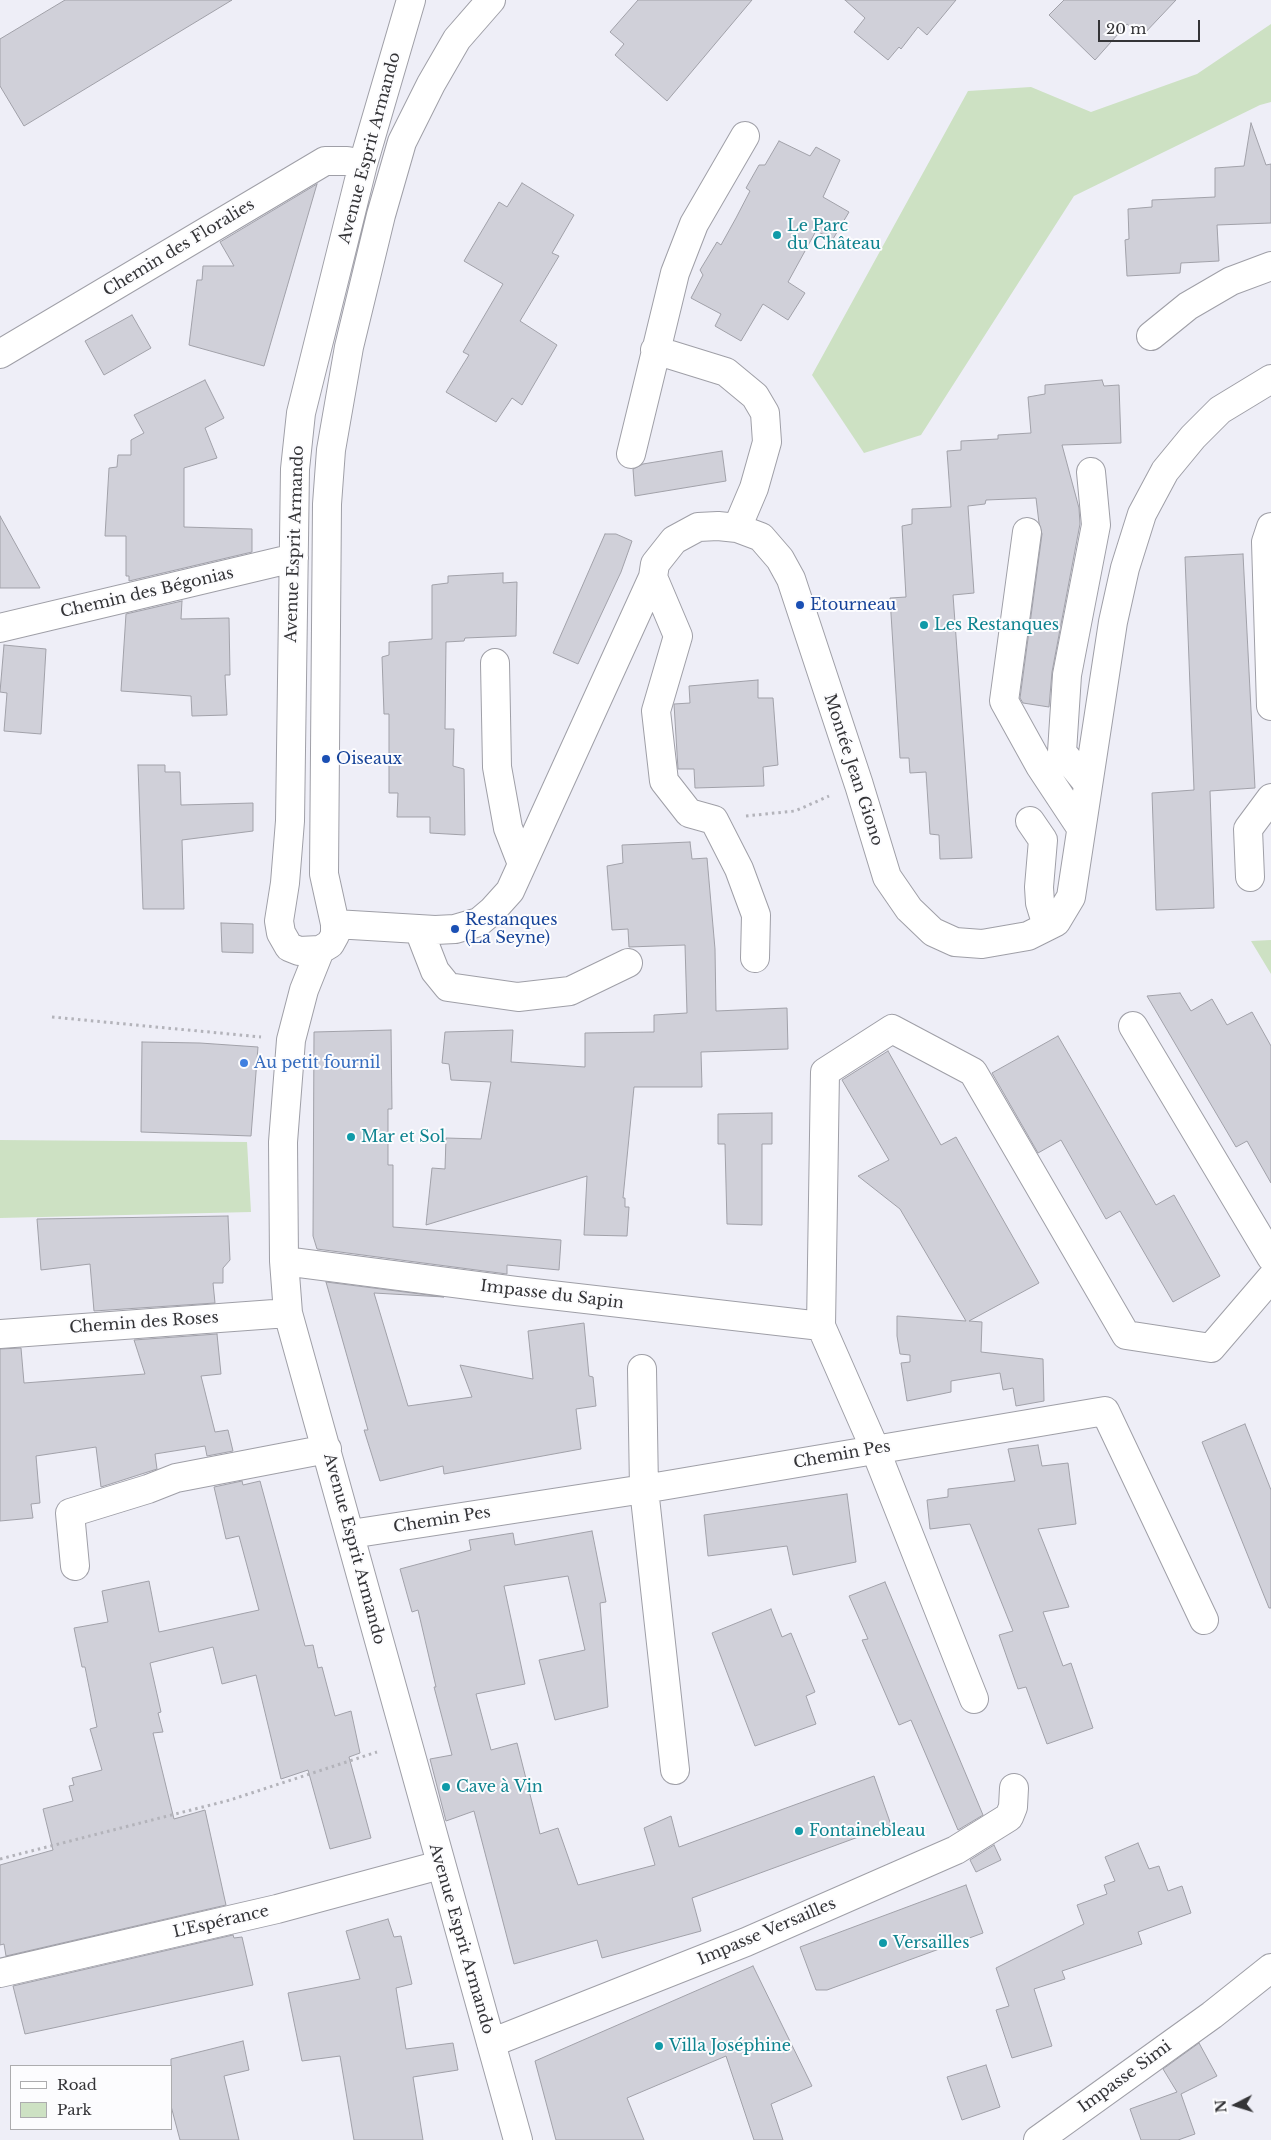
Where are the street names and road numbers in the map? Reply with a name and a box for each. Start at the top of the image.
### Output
street label: Avenue Esprit Armando [335,50,405,246]
street label: Chemin des Floralies [100,195,258,301]
street label: Avenue Esprit Armando [282,445,308,643]
street label: Chemin des Bégonias [59,564,235,622]
street label: Montée Jean Giono [819,692,887,848]
street label: Impasse du Sapin [479,1277,625,1313]
street label: Chemin des Roses [69,1308,219,1338]
street label: Chemin Pes [792,1437,892,1473]
street label: Avenue Esprit Armando [319,1451,389,1647]
street label: Chemin Pes [392,1503,492,1537]
street label: Avenue Esprit Armando [425,1842,497,2036]
street label: Impasse Versailles [695,1894,839,1970]
street label: L'Espérance [171,1902,271,1942]
street label: Impasse Simi [1075,2037,1175,2117]

